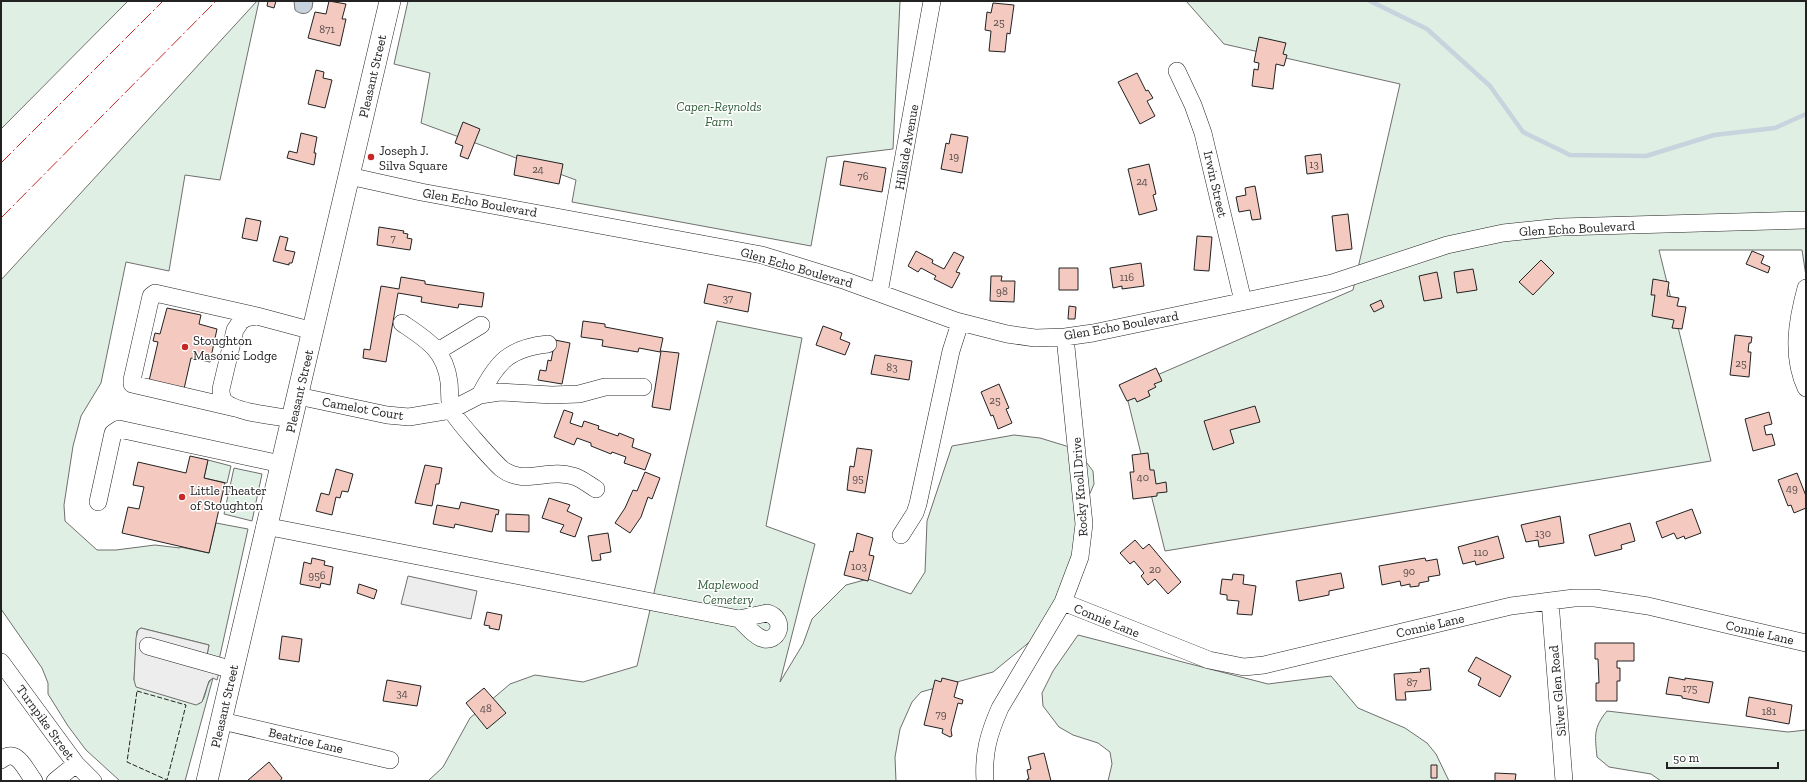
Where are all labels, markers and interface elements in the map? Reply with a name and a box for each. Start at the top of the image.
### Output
house number: 25 [993,16,1005,29]
house number: 871 [319,23,335,36]
street label: Pleasant Street [356,33,389,119]
park label: Capen-Reynolds Farm [676,99,762,129]
street label: Hillside Avenue [892,103,921,191]
place label: Joseph J. Silva Square [379,143,448,173]
street label: Irwin Street [1201,149,1230,219]
house number: 19 [949,150,959,163]
marker: Joseph J. Silva Square [366,152,376,162]
house number: 13 [1309,158,1319,171]
house number: 24 [532,163,544,176]
house number: 76 [857,170,869,183]
house number: 24 [1136,175,1148,188]
street label: Glen Echo Boulevard [421,185,538,220]
street label: Glen Echo Boulevard [1519,218,1635,239]
house number: 7 [390,232,396,245]
street label: Glen Echo Boulevard [739,244,855,291]
house number: 116 [1120,271,1134,284]
house number: 98 [996,285,1008,298]
house number: 37 [723,292,733,305]
street label: Glen Echo Boulevard [1063,308,1180,343]
place label: Stoughton Masonic Lodge [193,333,277,363]
marker: Stoughton Masonic Lodge [180,342,190,352]
street label: Pleasant Street [283,348,316,434]
house number: 25 [1735,357,1747,370]
house number: 83 [886,361,898,374]
street label: Camelot Court [321,394,405,423]
house number: 25 [989,394,1001,407]
street label: Rocky Knoll Drive [1069,437,1090,537]
house number: 40 [1137,471,1149,484]
house number: 95 [852,472,864,485]
house number: 49 [1786,482,1798,495]
place label: Little Theater of Stoughton [190,483,267,513]
marker: Little Theater of Stoughton [177,492,187,502]
house number: 130 [1535,527,1551,540]
house number: 110 [1474,546,1488,559]
house number: 103 [851,560,867,573]
house number: 20 [1149,563,1161,576]
house number: 90 [1403,565,1415,578]
house number: 956 [308,569,326,582]
park label: Maplewood Cemetery [697,577,759,607]
street label: Connie Lane [1072,600,1142,640]
street label: Connie Lane [1395,610,1466,641]
street label: Connie Lane [1724,617,1795,648]
street label: Silver Glen Road [1546,645,1569,737]
street label: Pleasant Street [208,663,241,749]
house number: 87 [1406,676,1418,689]
street label: Turnpike Street [13,682,78,763]
house number: 175 [1683,682,1698,695]
house number: 34 [396,687,408,700]
house number: 48 [480,702,492,715]
house number: 181 [1762,705,1777,718]
house number: 79 [935,708,947,721]
street label: Beatrice Lane [267,725,345,756]
scale bar [1667,744,1778,770]
text: 50 m [1673,751,1700,765]

